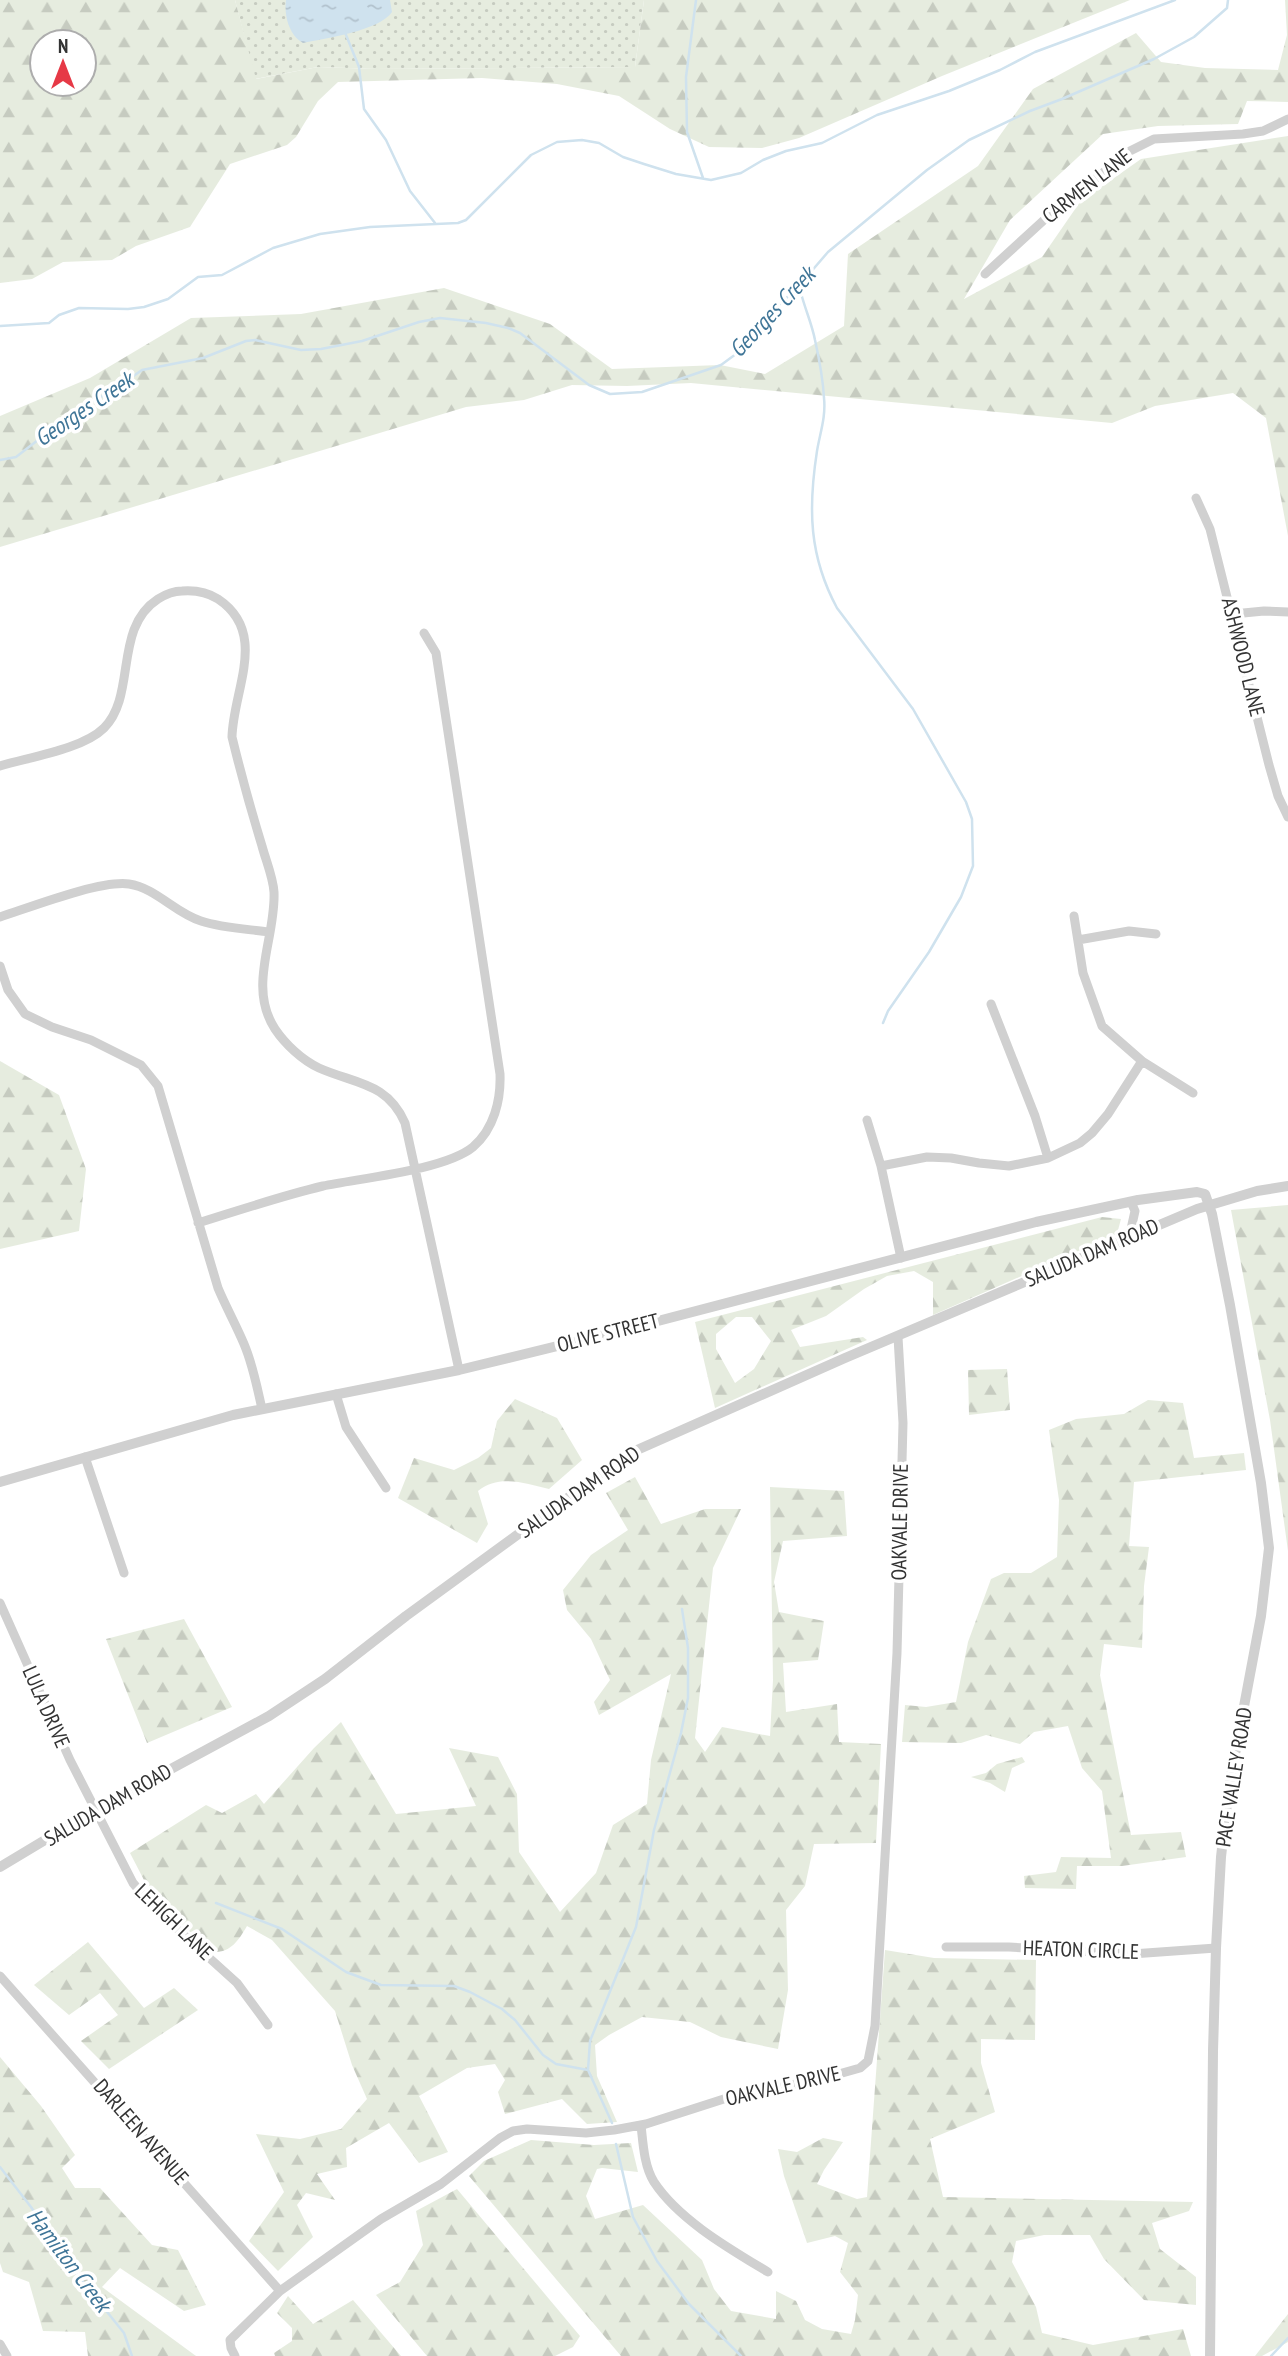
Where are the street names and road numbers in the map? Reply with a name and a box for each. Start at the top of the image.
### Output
street label: CARMEN LANE [1036,142,1137,229]
street label: ASHWOOD LANE [1216,595,1271,719]
street label: SALUDA DAM ROAD [1021,1212,1163,1293]
street label: OLIVE STREET [554,1307,662,1358]
street label: SALUDA DAM ROAD [513,1440,645,1544]
street label: OAKVALE DRIVE [885,1463,914,1581]
street label: LULA DRIVE [16,1662,76,1752]
street label: PACE VALLEY ROAD [1209,1705,1258,1849]
street label: SALUDA DAM ROAD [39,1757,176,1852]
street label: LEHIGH LANE [129,1878,219,1966]
street label: HEATON CIRCLE [1022,1934,1140,1965]
street label: OAKVALE DRIVE [723,2059,843,2112]
street label: DARLEEN AVENUE [88,2073,195,2190]

